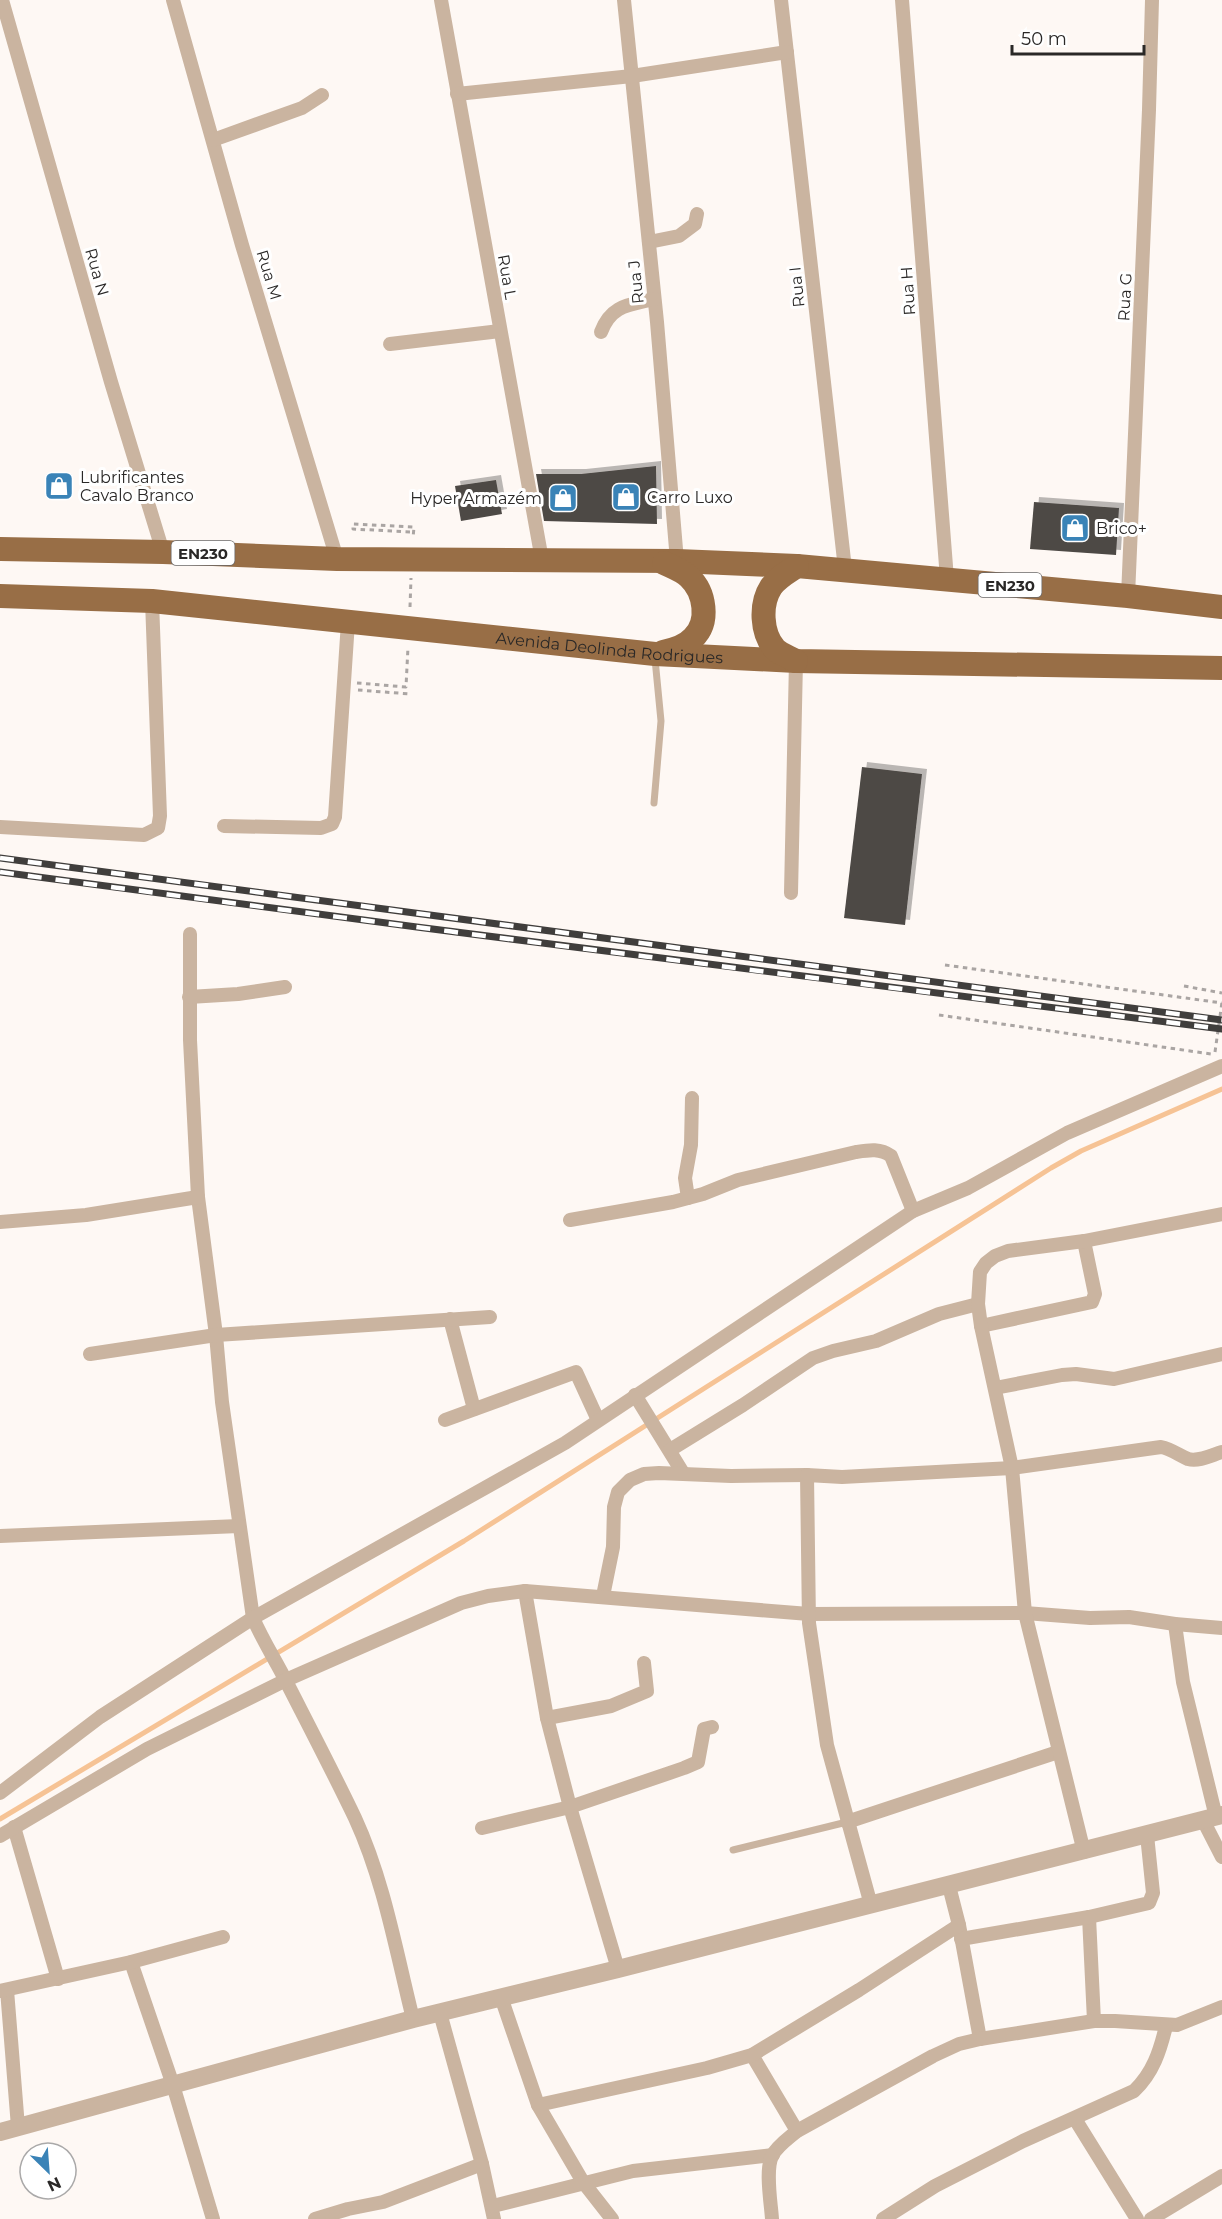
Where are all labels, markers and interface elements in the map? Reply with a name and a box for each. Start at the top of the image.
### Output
scale bar [1012,18,1144,56]
text: 50 m [1021,28,1067,50]
street label: Rua N [81,246,113,298]
street label: Rua M [252,248,286,302]
street label: Rua L [494,253,520,302]
street label: Rua J [624,259,648,305]
street label: Rua I [785,266,809,308]
street label: Rua H [897,266,919,316]
street label: Rua G [1114,272,1136,322]
place label: Lubrificantes Cavalo Branco [80,468,194,505]
shop icon: Lubrificantes Cavalo Branco [43,470,75,502]
shop icon: Carro Luxo [610,481,642,513]
shop icon: Hyper Armazém [547,482,579,514]
place label: Carro Luxo [647,488,733,507]
place label: Hyper Armazém [410,489,542,508]
shop icon: Brico+ [1059,512,1091,544]
place label: Brico+ [1096,519,1147,538]
road number: EN230 [172,541,234,565]
road number: EN230 [978,573,1042,597]
street label: Avenida Deolinda Rodrigues [495,628,724,667]
north arrow [18,2141,78,2201]
text: N [44,2173,64,2195]

